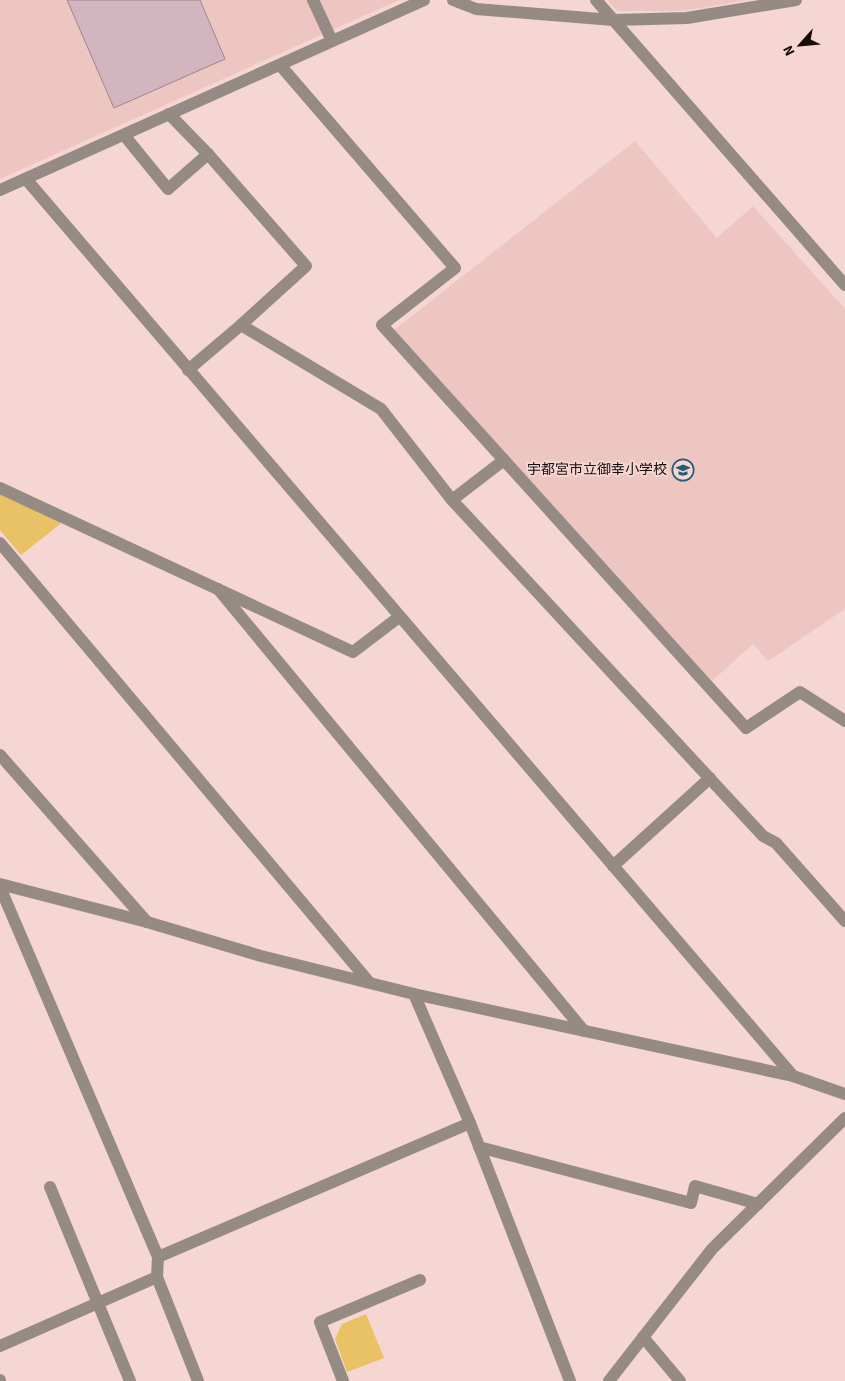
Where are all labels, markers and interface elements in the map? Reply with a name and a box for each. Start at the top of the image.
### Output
north arrow [775,20,825,70]
text: N [778,42,800,59]
school or university icon: 宇都宮市立御幸小学校 [671,458,695,482]
place label: 宇都宮市立御幸小学校 [527,460,667,480]

